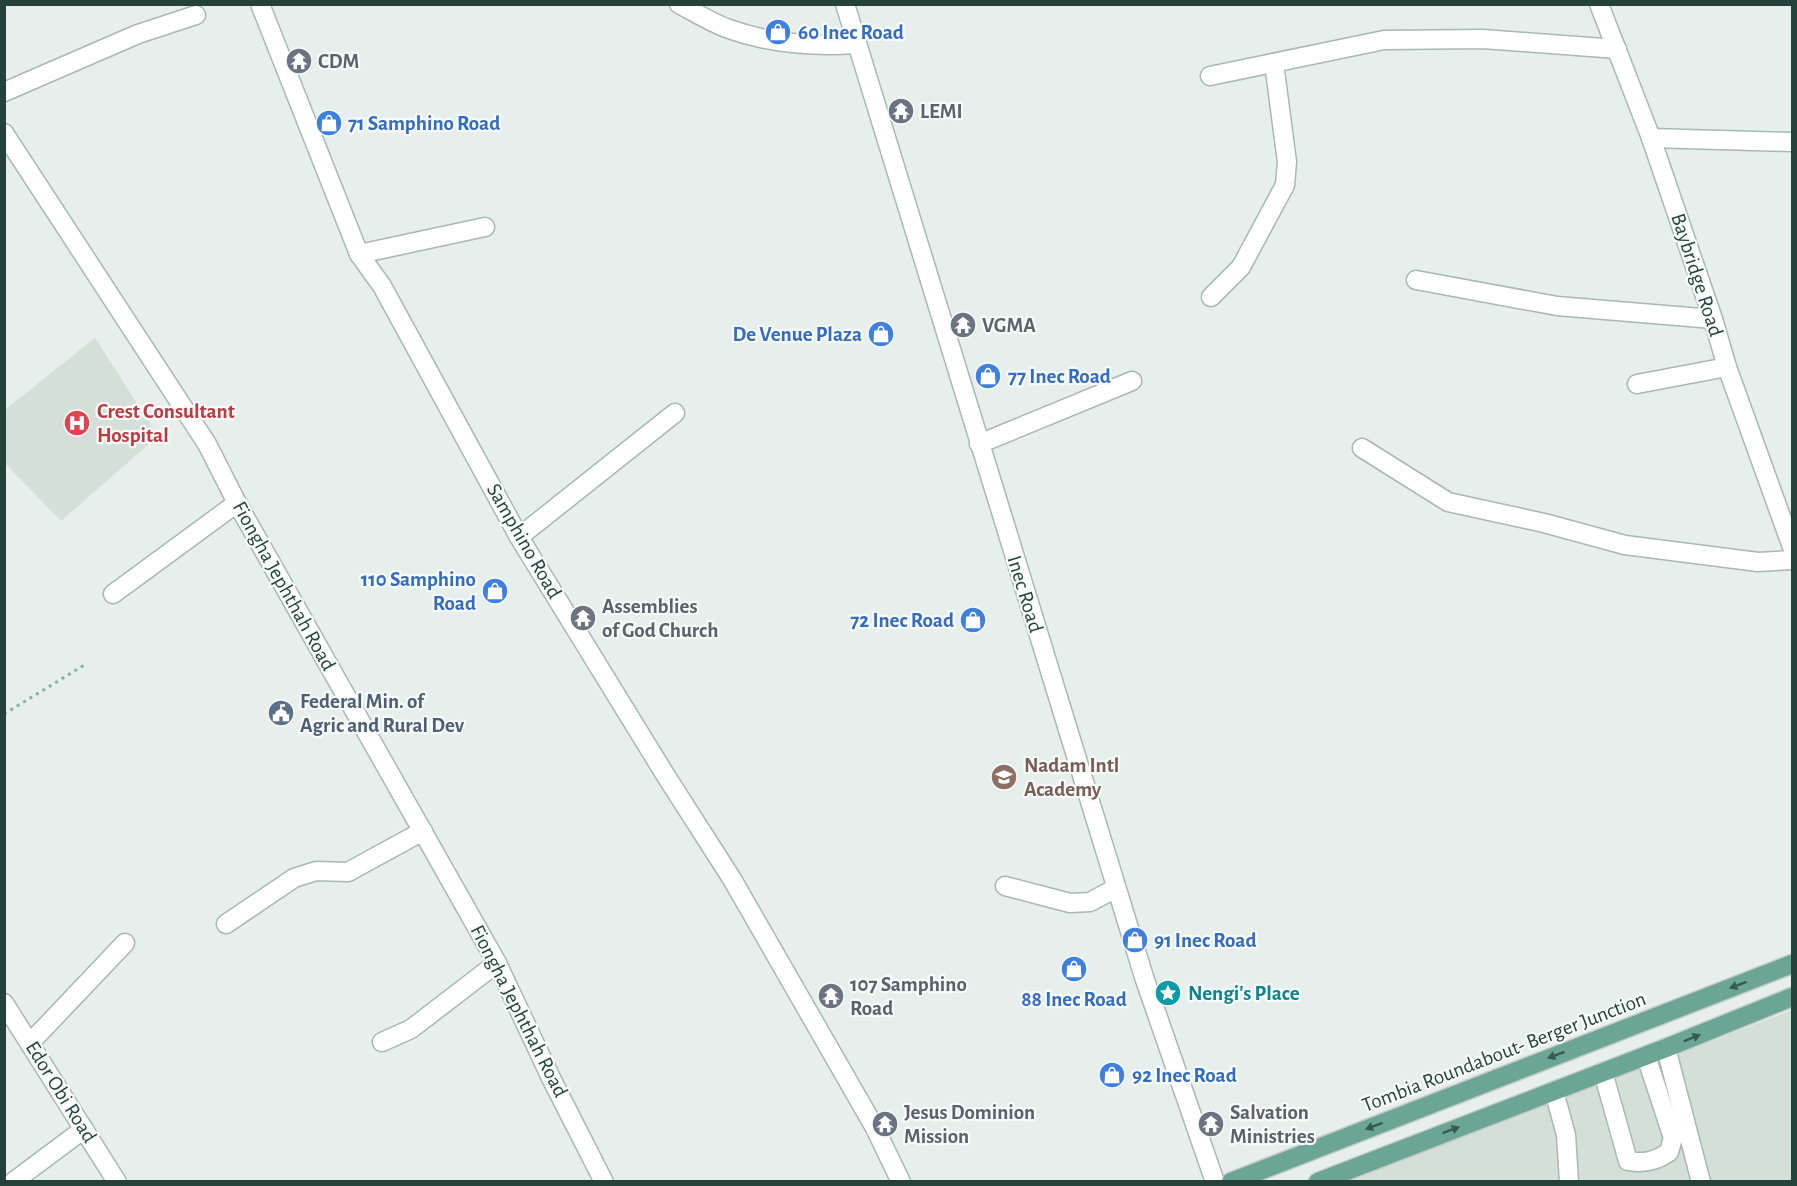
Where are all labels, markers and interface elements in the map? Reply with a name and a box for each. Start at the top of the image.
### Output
shop icon: 60 Inec Road [763,17,793,47]
place label: 60 Inec Road [798,22,904,43]
temple icon: CDM [284,46,314,76]
place label: CDM [318,51,359,72]
temple icon: LEMI [886,96,916,126]
place label: LEMI [920,101,963,122]
shop icon: 71 Samphino Road [314,108,344,138]
place label: 71 Samphino Road [348,113,500,134]
street label: Baybridge Road [1667,211,1727,339]
temple icon: VGMA [948,310,978,340]
place label: VGMA [982,315,1036,336]
shop icon: De Venue Plaza [866,319,896,349]
place label: De Venue Plaza [733,324,862,345]
shop icon: 77 Inec Road [973,361,1003,391]
place label: 77 Inec Road [1008,366,1111,387]
place label: Crest Consultant Hospital [97,401,235,446]
hospital icon: Crest Consultant Hospital [62,408,92,438]
street label: Samphino Road [483,480,565,602]
street label: Fiongha Jephthah Road [229,498,339,674]
street label: Inec Road [1003,553,1047,635]
place label: 110 Samphino Road [361,569,476,614]
shop icon: 110 Samphino Road [480,576,510,606]
place label: Assemblies of God Church [602,596,718,641]
temple icon: Assemblies of God Church [568,603,598,633]
shop icon: 72 Inec Road [958,605,988,635]
place label: 72 Inec Road [850,610,954,631]
place label: Federal Min. of Agric and Rural Dev [300,691,465,736]
public building icon: Federal Min. of Agric and Rural Dev [266,698,296,728]
place label: Nadam Intl Academy [1024,755,1119,800]
school or university icon: Nadam Intl Academy [989,762,1019,792]
street label: Fiongha Jephthah Road [466,921,572,1101]
shop icon: 91 Inec Road [1120,925,1150,955]
place label: 91 Inec Road [1154,930,1256,951]
shop icon: 88 Inec Road [1059,954,1089,984]
place label: 107 Samphino Road [850,974,967,1019]
place icon: Nengi's Place [1153,978,1183,1008]
temple icon: 107 Samphino Road [816,981,846,1011]
one-way arrow [1729,981,1747,990]
place label: Nengi's Place [1188,983,1300,1004]
street label: Tombia Roundabout- Berger Junction [1359,988,1649,1116]
place label: 88 Inec Road [1021,989,1127,1010]
one-way arrow [1683,1033,1701,1043]
street label: Edor Obi Road [22,1038,101,1147]
one-way arrow [1547,1051,1565,1060]
shop icon: 92 Inec Road [1097,1060,1127,1090]
place label: 92 Inec Road [1132,1065,1237,1086]
place label: Jesus Dominion Mission [904,1102,1035,1147]
place label: Salvation Ministries [1230,1102,1315,1147]
temple icon: Jesus Dominion Mission [870,1109,900,1139]
temple icon: Salvation Ministries [1196,1109,1226,1139]
one-way arrow [1365,1121,1383,1131]
one-way arrow [1442,1125,1460,1135]

